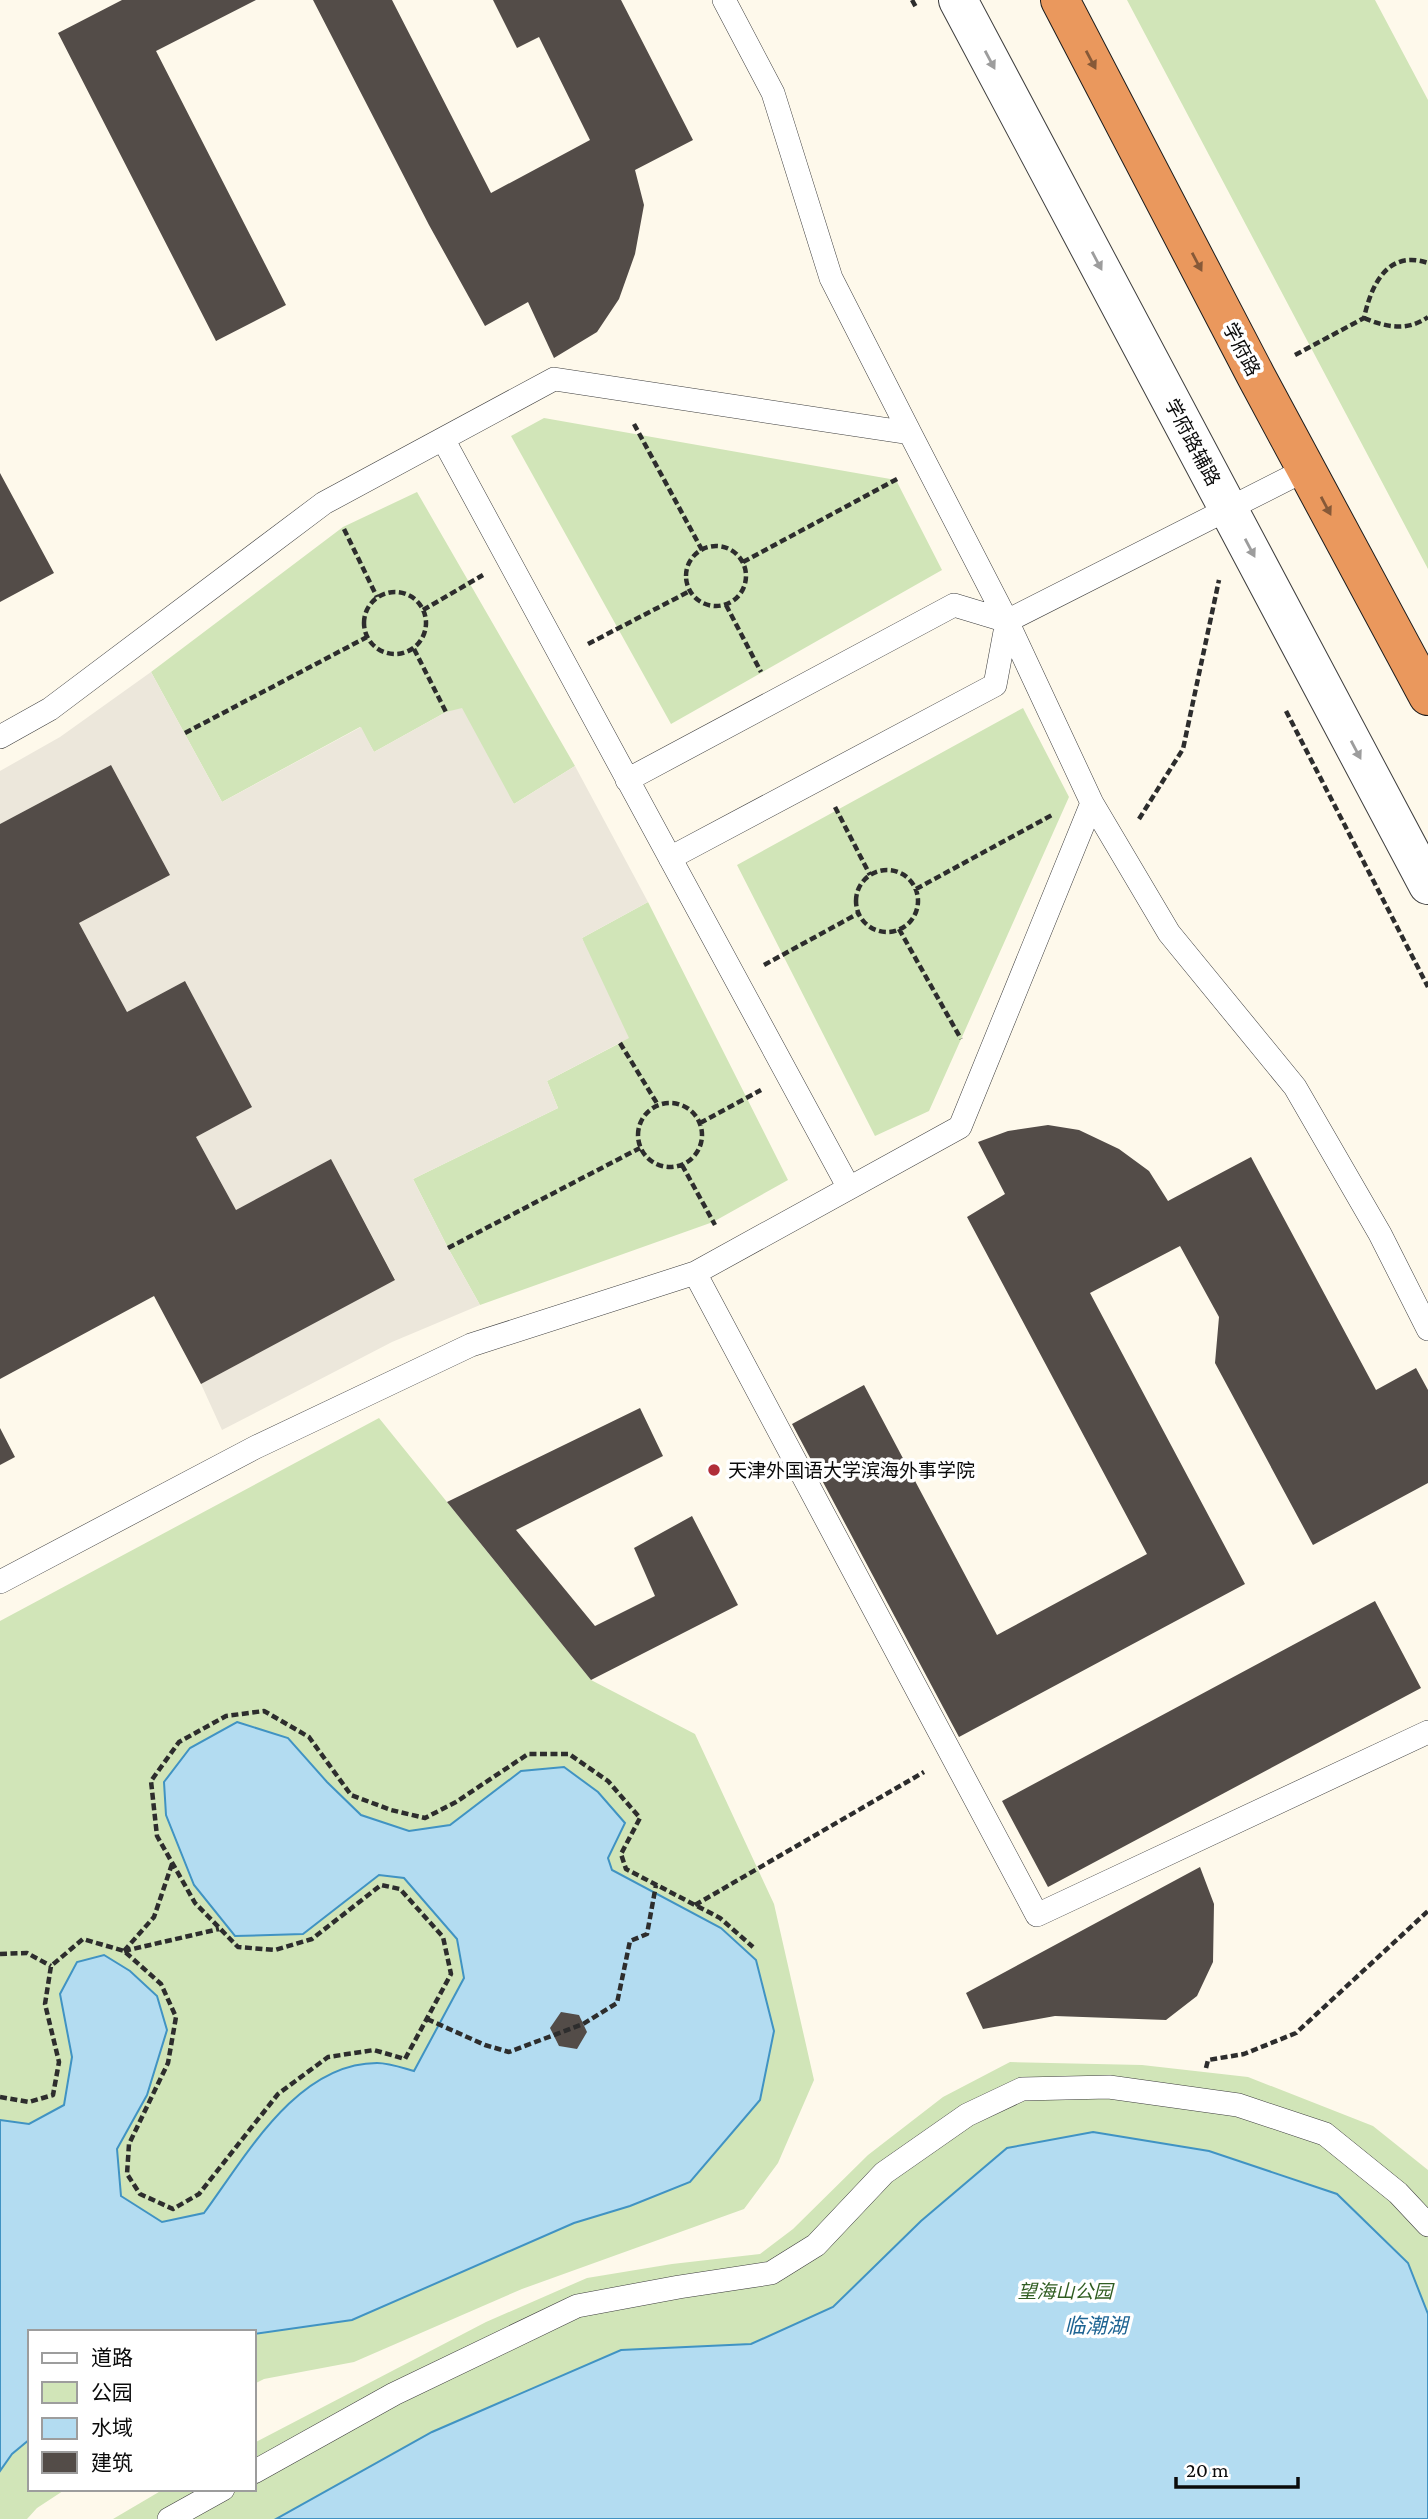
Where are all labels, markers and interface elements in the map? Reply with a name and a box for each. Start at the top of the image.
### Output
one-way arrow [984,50,996,70]
one-way arrow [1085,51,1097,71]
one-way arrow [1091,251,1103,271]
one-way arrow [1191,252,1202,272]
street label: 学府路 [1219,319,1264,379]
street label: 学府路辅路 [1161,395,1224,489]
one-way arrow [1321,496,1332,516]
one-way arrow [1244,539,1256,558]
one-way arrow [1350,740,1362,760]
place label: 天津外国语大学滨海外事学院 [728,1460,975,1481]
marker: 天津外国语大学滨海外事学院 [706,1462,722,1478]
park label: 望海山公园 [1017,2281,1115,2302]
water label: 临潮湖 [1065,2314,1130,2338]
legend [28,2330,256,2491]
text: 道路 [91,2346,133,2370]
text: 公园 [91,2381,133,2405]
text: 水域 [91,2416,133,2440]
scale bar [1176,2446,1298,2490]
text: 建筑 [91,2451,133,2475]
text: 20 m [1186,2458,1229,2482]

